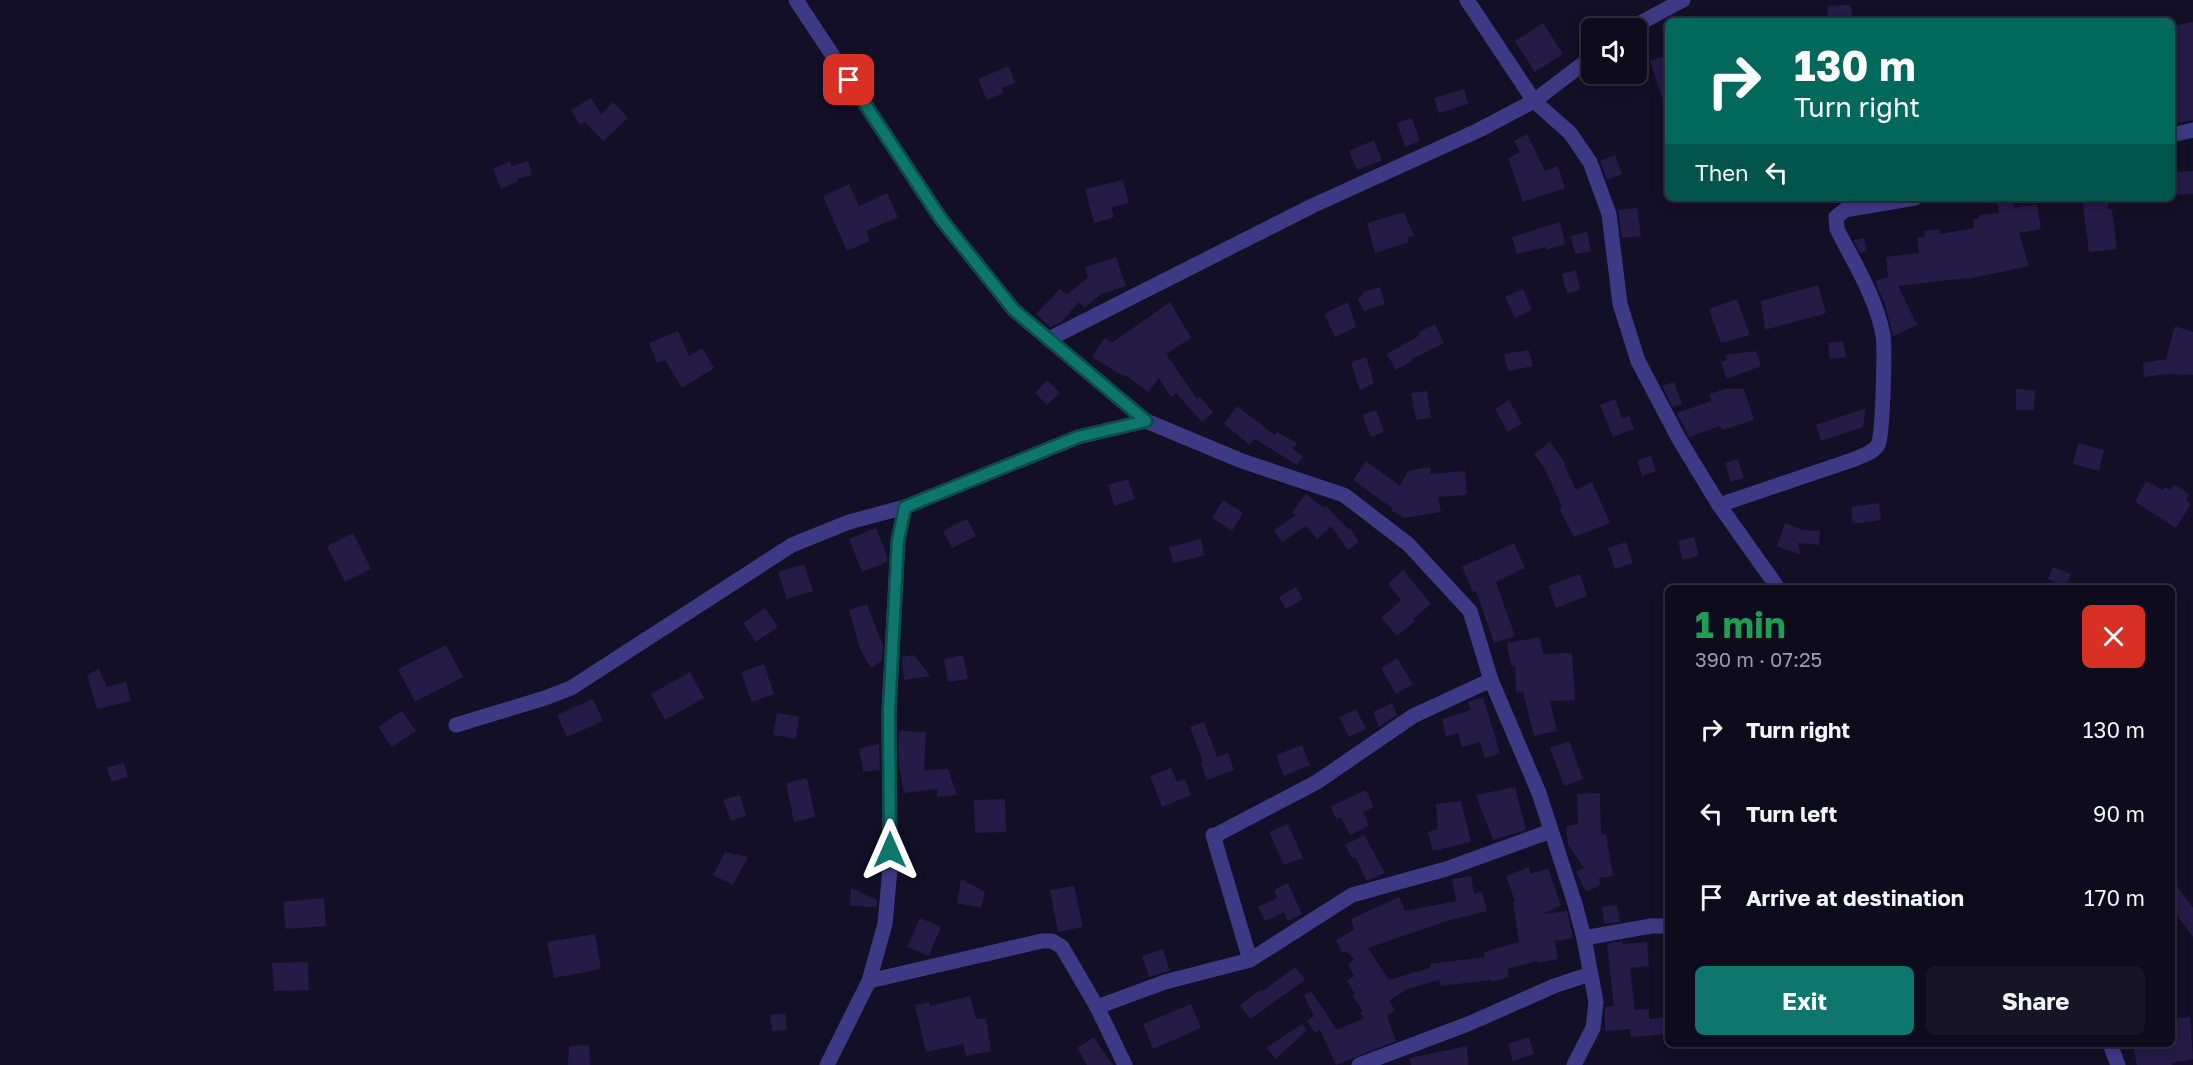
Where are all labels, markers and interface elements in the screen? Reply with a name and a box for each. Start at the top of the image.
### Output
map controls [1581,18,1647,84]
button: sound [1581,18,1647,84]
text: 130 m [1794,40,1916,90]
icon: right [1695,42,1773,120]
pin [823,54,874,105]
icon: arrive [832,63,865,96]
text: Turn right [1794,91,1920,123]
icon: left [1760,156,1793,189]
text: Then [1695,159,1748,186]
text: 1 min [1695,603,1786,646]
button: close [2082,605,2145,668]
text: 390 m · 07:25 [1695,647,1822,671]
icon: right [1695,713,1728,746]
text: Turn right [1746,716,1850,743]
text: 130 m [2083,716,2145,743]
icon: left [1695,797,1728,830]
text: Turn left [1746,800,1837,827]
text: 90 m [2093,800,2145,827]
position arrow [858,818,922,882]
icon: arrive [1695,881,1728,914]
text: Arrive at destination [1746,884,1964,911]
text: 170 m [2084,884,2145,911]
button: Exit [1695,966,1914,1035]
button: Share [1926,966,2145,1035]

